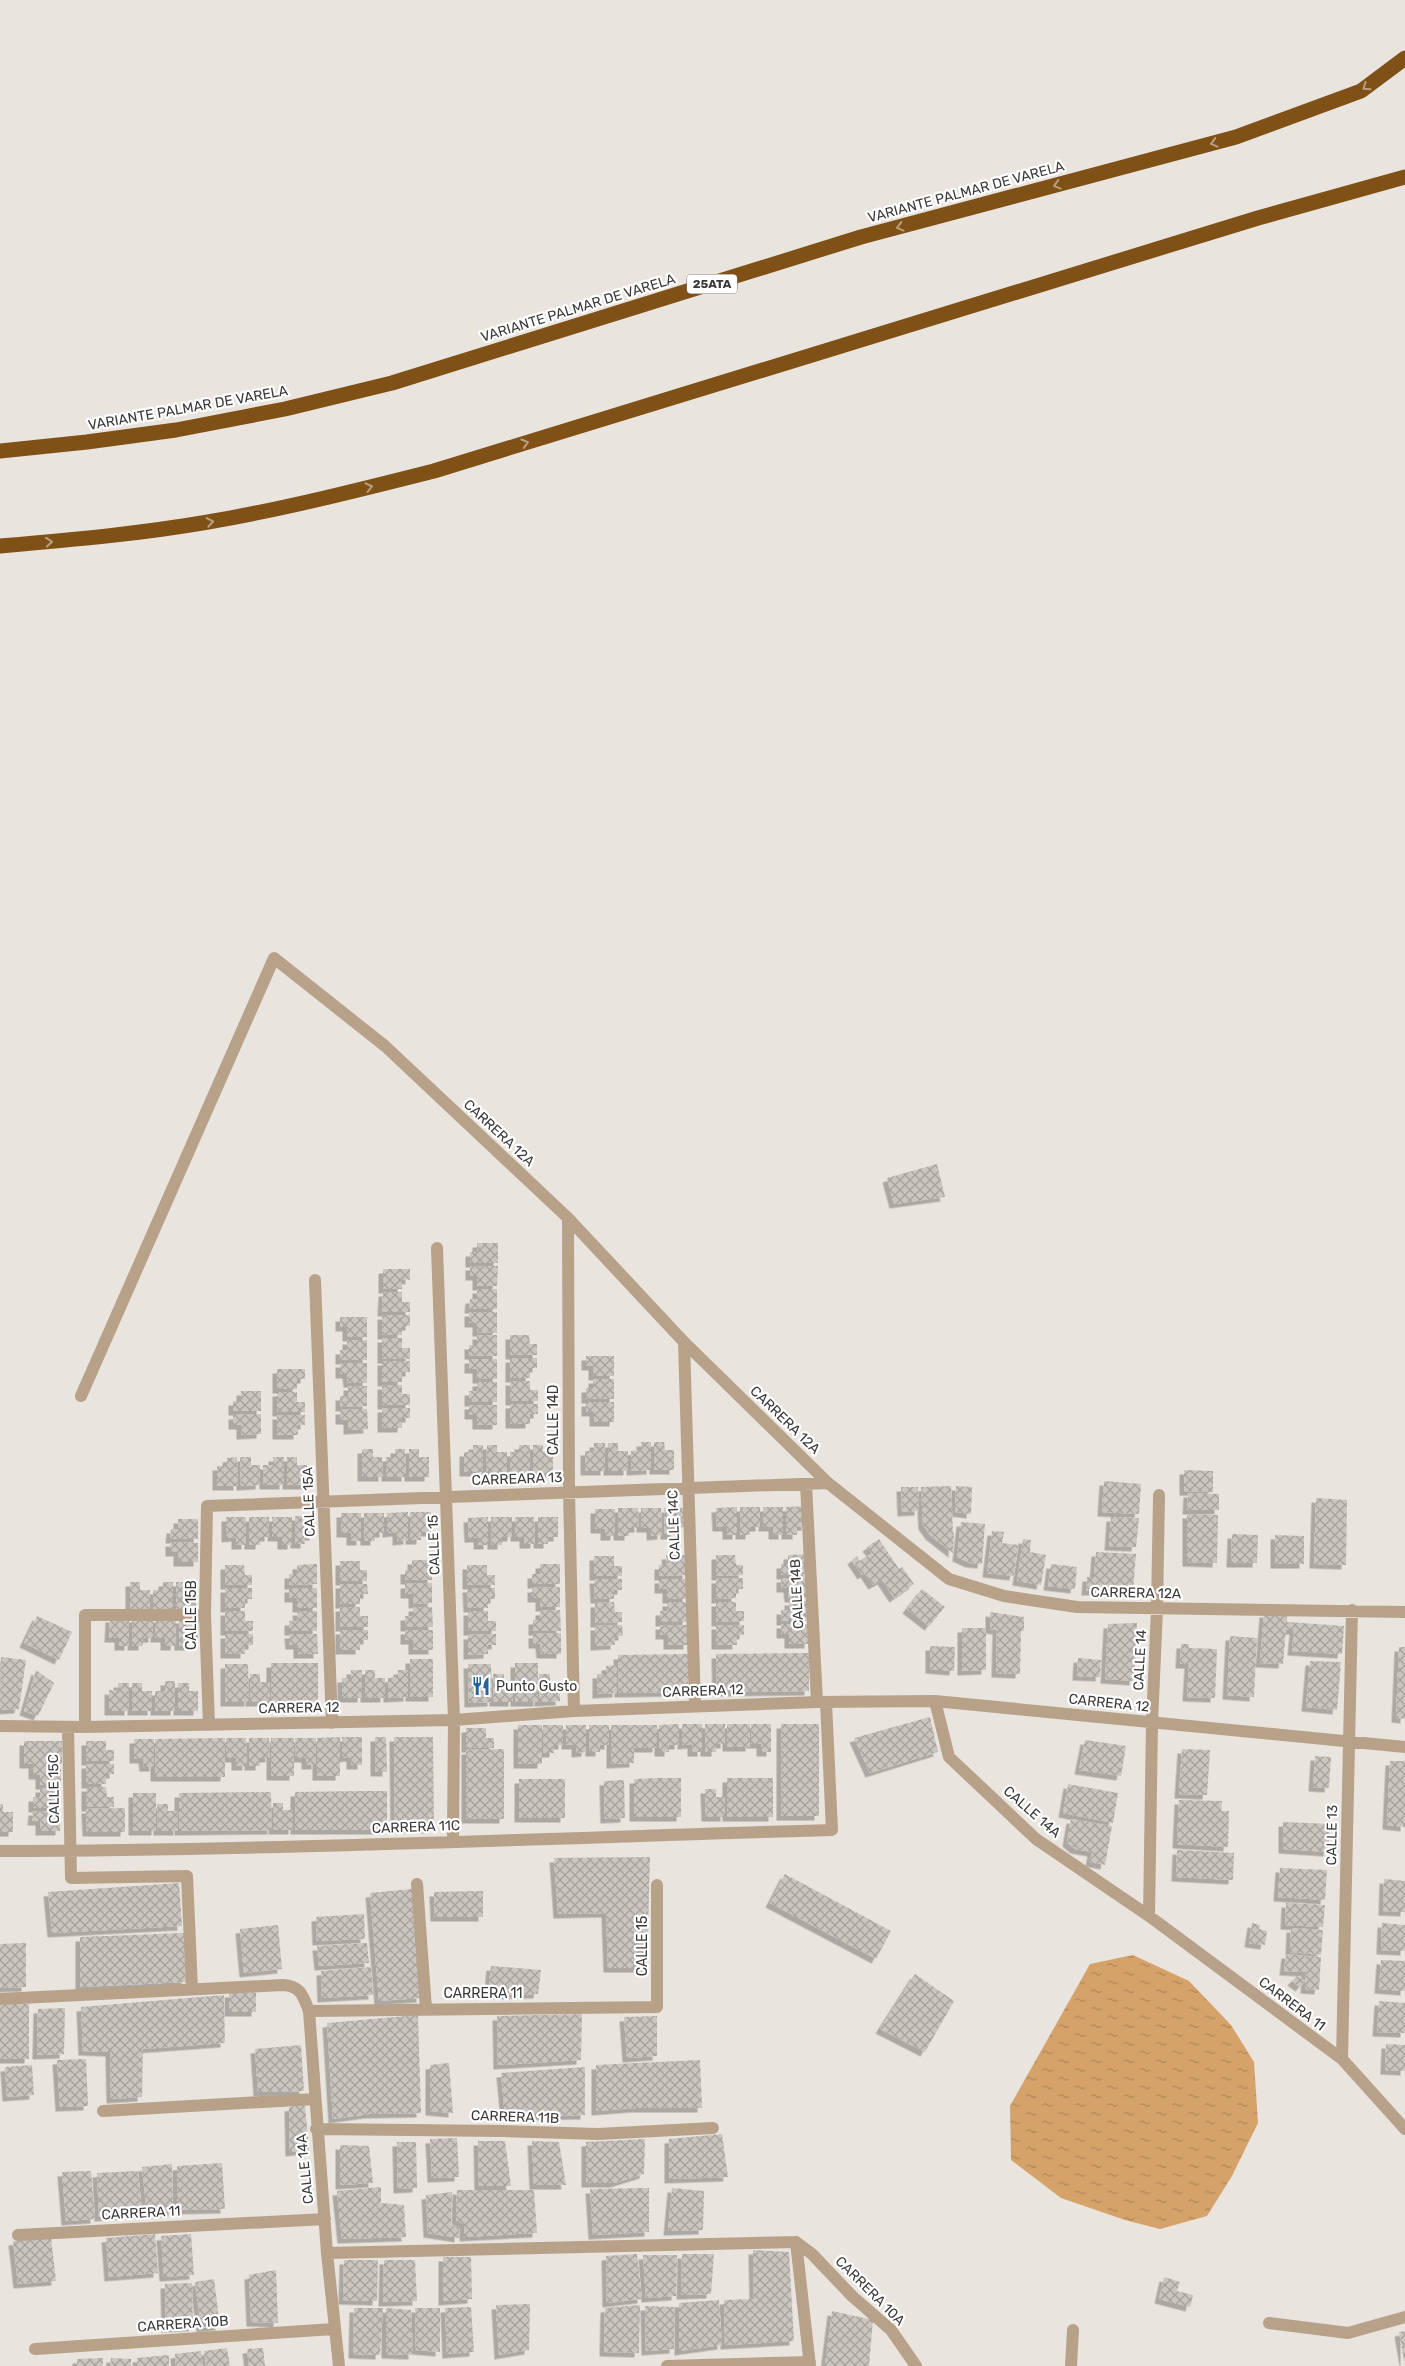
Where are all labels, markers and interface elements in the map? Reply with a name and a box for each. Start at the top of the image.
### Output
one-way arrow [1362,81,1372,90]
one-way arrow [1210,137,1218,147]
street label: VARIANTE PALMAR DE VARELA [866,157,1067,226]
one-way arrow [1053,179,1061,189]
one-way arrow [896,221,904,232]
street label: VARIANTE PALMAR DE VARELA [479,270,678,346]
road number: 25ATA [687,274,737,294]
street label: VARIANTE PALMAR DE VARELA [87,382,290,434]
one-way arrow [520,438,528,448]
one-way arrow [364,483,372,493]
one-way arrow [205,517,214,527]
one-way arrow [45,537,53,548]
street label: CARRERA 12A [460,1096,538,1171]
street label: CARRERA 12A [746,1382,824,1458]
street label: CALLE 14D [545,1385,562,1455]
street label: CALLE 15A [299,1466,319,1537]
street label: CARREARA 13 [471,1469,563,1489]
street label: CALLE 14C [664,1490,684,1560]
street label: CALLE 15 [424,1514,444,1576]
street label: CALLE 14B [787,1558,807,1630]
street label: CALLE 15B [183,1580,200,1650]
street label: CARRERA 12A [1091,1584,1182,1602]
street label: CALLE 14 [1130,1629,1150,1691]
restaurant icon: Punto Gusto [470,1675,492,1697]
place label: Punto Gusto [496,1678,577,1695]
street label: CARRERA 12 [662,1681,744,1701]
street label: CARRERA 12 [1068,1690,1150,1716]
street label: CARRERA 12 [258,1699,340,1717]
street label: CALLE 15C [45,1754,63,1824]
street label: CALLE 14A [1000,1783,1065,1842]
street label: CALLE 13 [1323,1805,1341,1865]
street label: CARRERA 11C [372,1817,460,1837]
street label: CALLE 15 [634,1916,651,1976]
street label: CARRERA 11 [1255,1973,1329,2035]
street label: CARRERA 11 [443,1985,523,2002]
street label: CARRERA 11B [471,2107,559,2127]
street label: CALLE 14A [293,2133,317,2205]
street label: CARRERA 11 [101,2202,181,2224]
street label: CARRERA 10A [832,2253,909,2330]
street label: CARRERA 10B [137,2312,229,2336]

